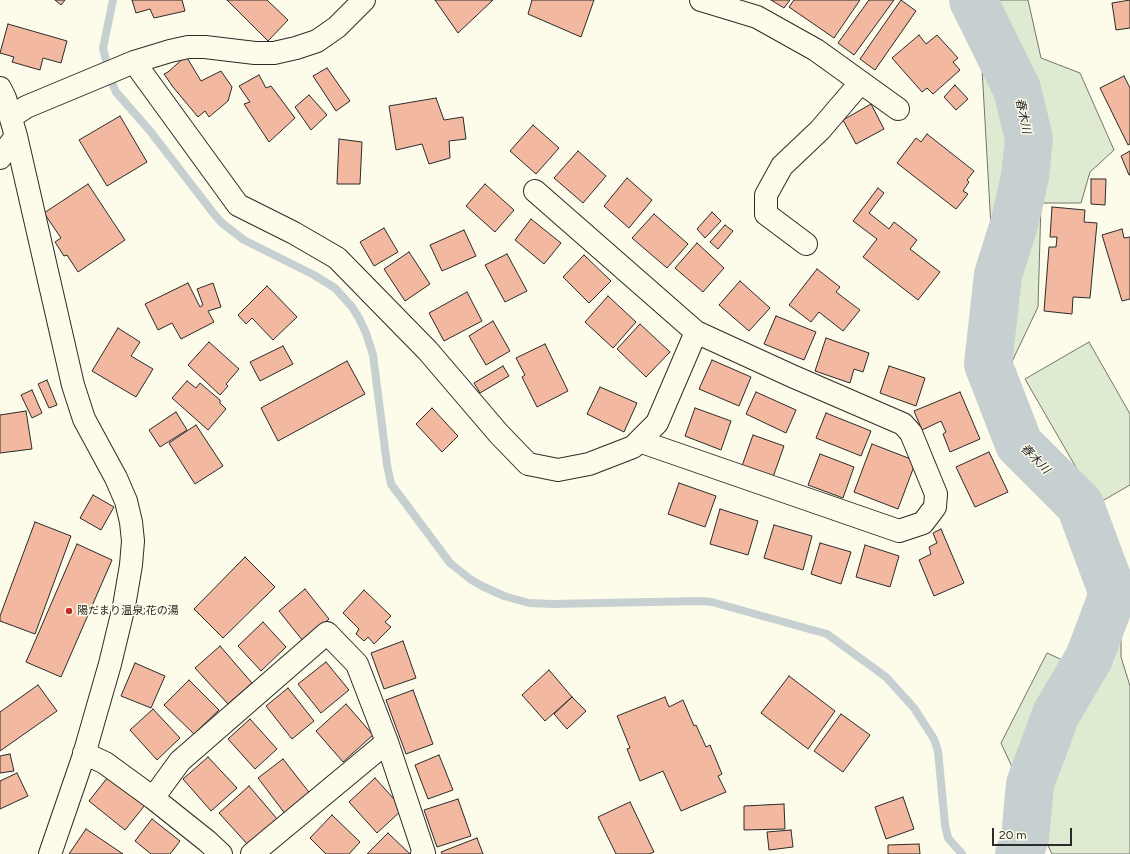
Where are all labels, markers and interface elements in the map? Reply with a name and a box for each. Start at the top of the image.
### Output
water label: 春木川 [1012,97,1034,135]
water label: 春木川 [1017,441,1053,477]
place label: 陽だまり温泉;花の湯 [77,604,179,618]
marker: 陽だまり温泉;花の湯 [64,606,74,616]
scale bar [994,820,1074,846]
text: 20 m [999,828,1027,842]

